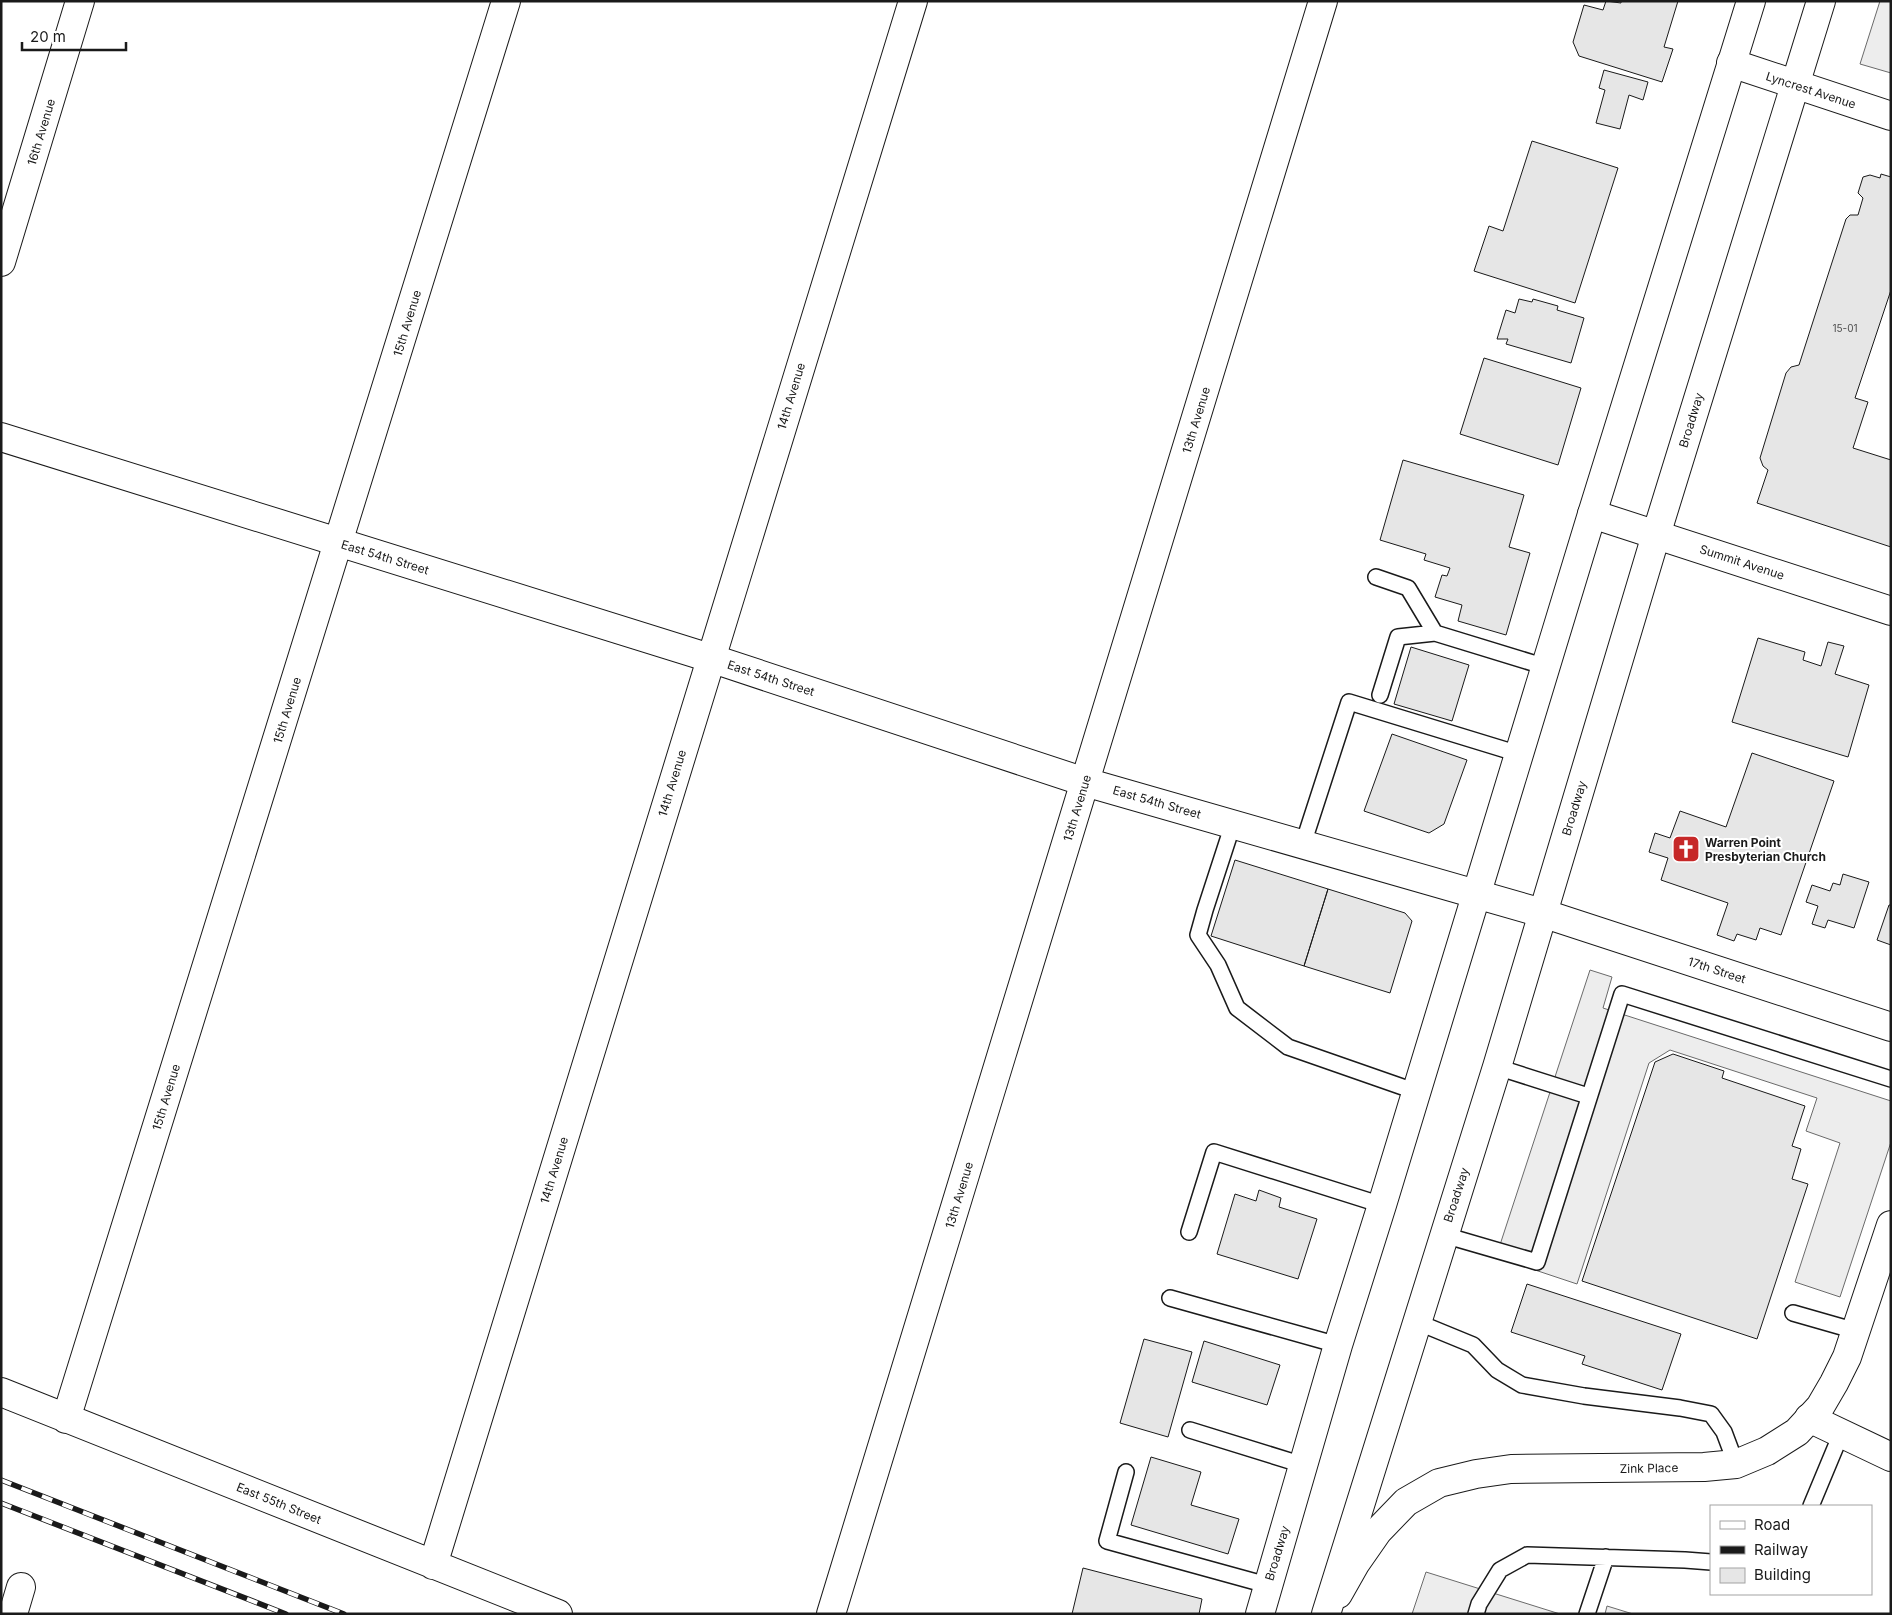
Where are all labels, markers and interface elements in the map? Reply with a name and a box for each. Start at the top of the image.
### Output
scale bar [22,20,126,52]
text: 20 m [30,27,66,46]
street label: Lyncrest Avenue [1764,68,1858,112]
street label: 16th Avenue [24,97,58,167]
street label: 15th Avenue [390,288,424,358]
house number: 15-01 [1832,322,1858,334]
street label: 14th Avenue [774,361,808,431]
street label: 13th Avenue [1179,385,1213,455]
street label: Broadway [1676,390,1707,449]
street label: East 54th Street [339,537,431,577]
street label: Summit Avenue [1698,541,1786,583]
street label: East 54th Street [725,657,817,699]
street label: 15th Avenue [270,675,304,745]
street label: 14th Avenue [655,748,689,818]
street label: 13th Avenue [1060,773,1094,843]
street label: Broadway [1559,778,1590,837]
street label: East 54th Street [1111,782,1203,822]
church icon: Warren Point Presbyterian Church [1671,834,1701,864]
place label: Warren Point Presbyterian Church [1705,835,1826,864]
street label: 17th Street [1686,954,1748,986]
street label: 15th Avenue [149,1062,183,1132]
street label: 14th Avenue [537,1135,571,1205]
street label: 13th Avenue [942,1160,976,1230]
street label: Broadway [1440,1165,1472,1224]
street label: Zink Place [1620,1460,1678,1476]
street label: East 55th Street [234,1479,324,1527]
legend [1710,1505,1872,1595]
text: Road [1754,1515,1790,1534]
street label: Broadway [1262,1523,1293,1582]
text: Railway [1754,1540,1809,1559]
text: Building [1754,1565,1811,1584]

